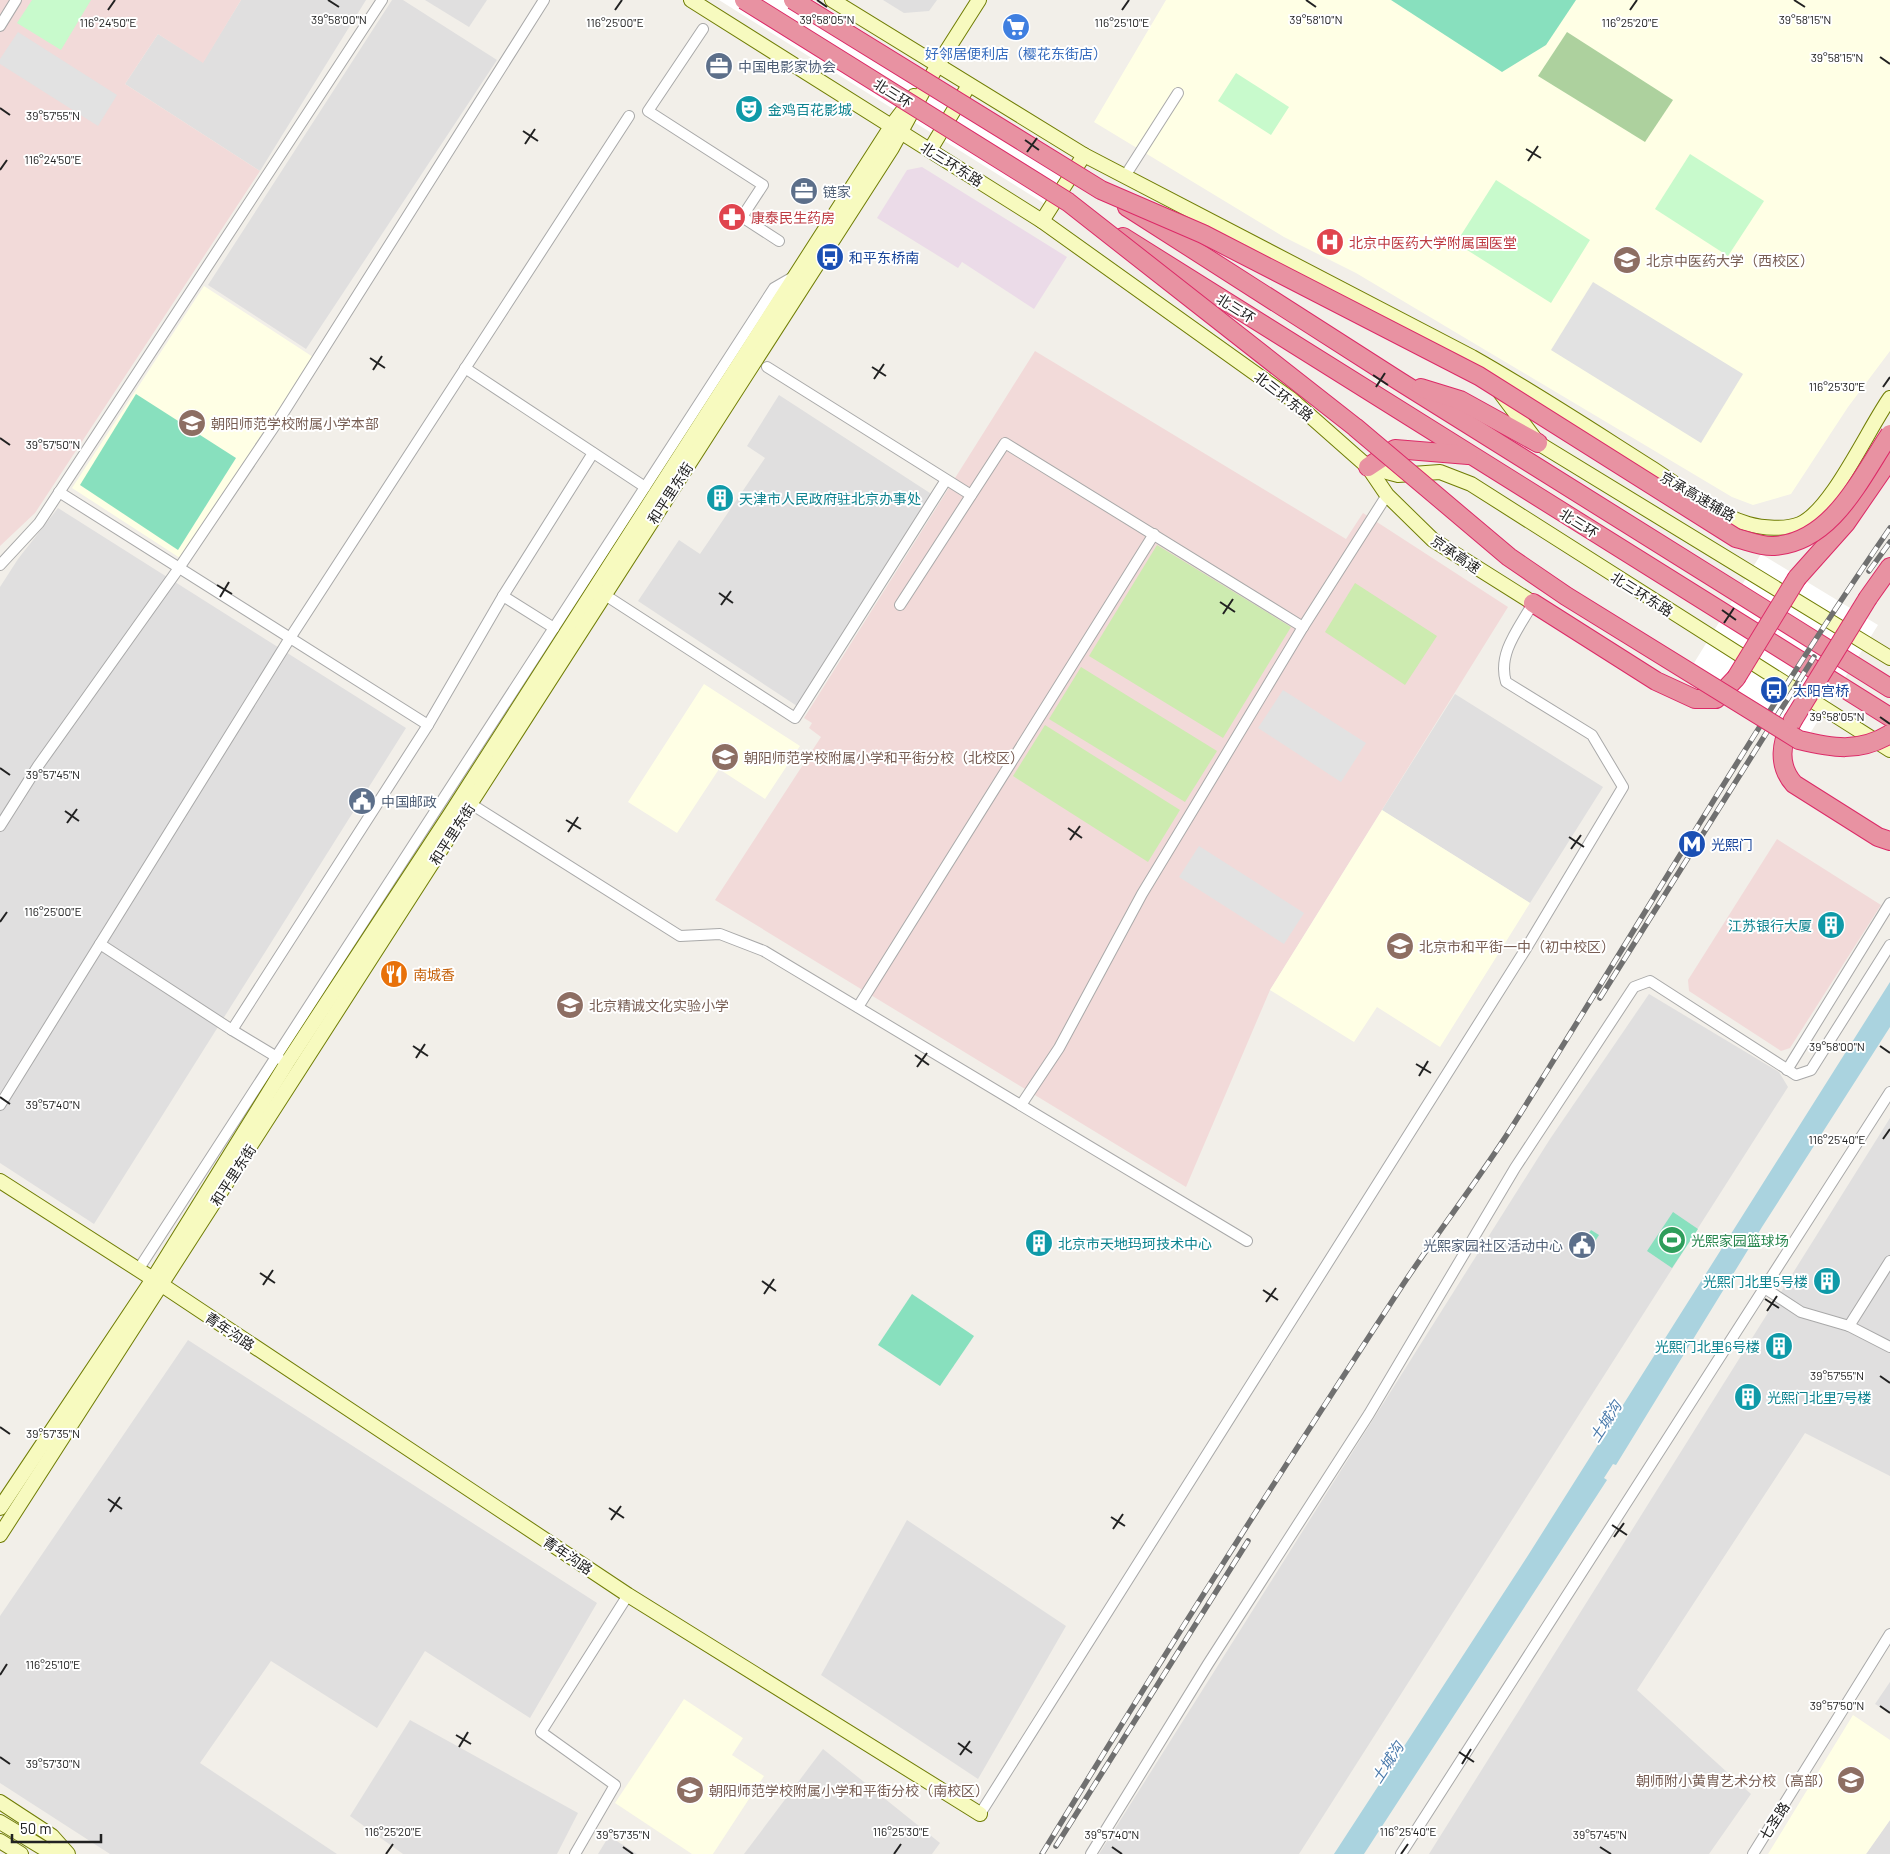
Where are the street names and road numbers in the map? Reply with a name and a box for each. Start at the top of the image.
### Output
street label: 北三环 [871,75,915,111]
street label: 北三环东路 [918,138,986,190]
street label: 北三环 [1214,290,1258,326]
street label: 北三环东路 [1251,368,1317,424]
street label: 和平里东街 [644,459,696,527]
street label: 京承高速辅路 [1657,468,1739,524]
street label: 北三环 [1557,505,1601,541]
street label: 京承高速 [1428,531,1484,577]
street label: 北三环东路 [1608,568,1676,620]
street label: 和平里东街 [426,800,478,868]
street label: 和平里东街 [207,1141,259,1209]
street label: 青年沟路 [202,1308,258,1354]
street label: 青年沟路 [540,1532,596,1578]
street label: 七圣路 [1755,1799,1793,1843]

